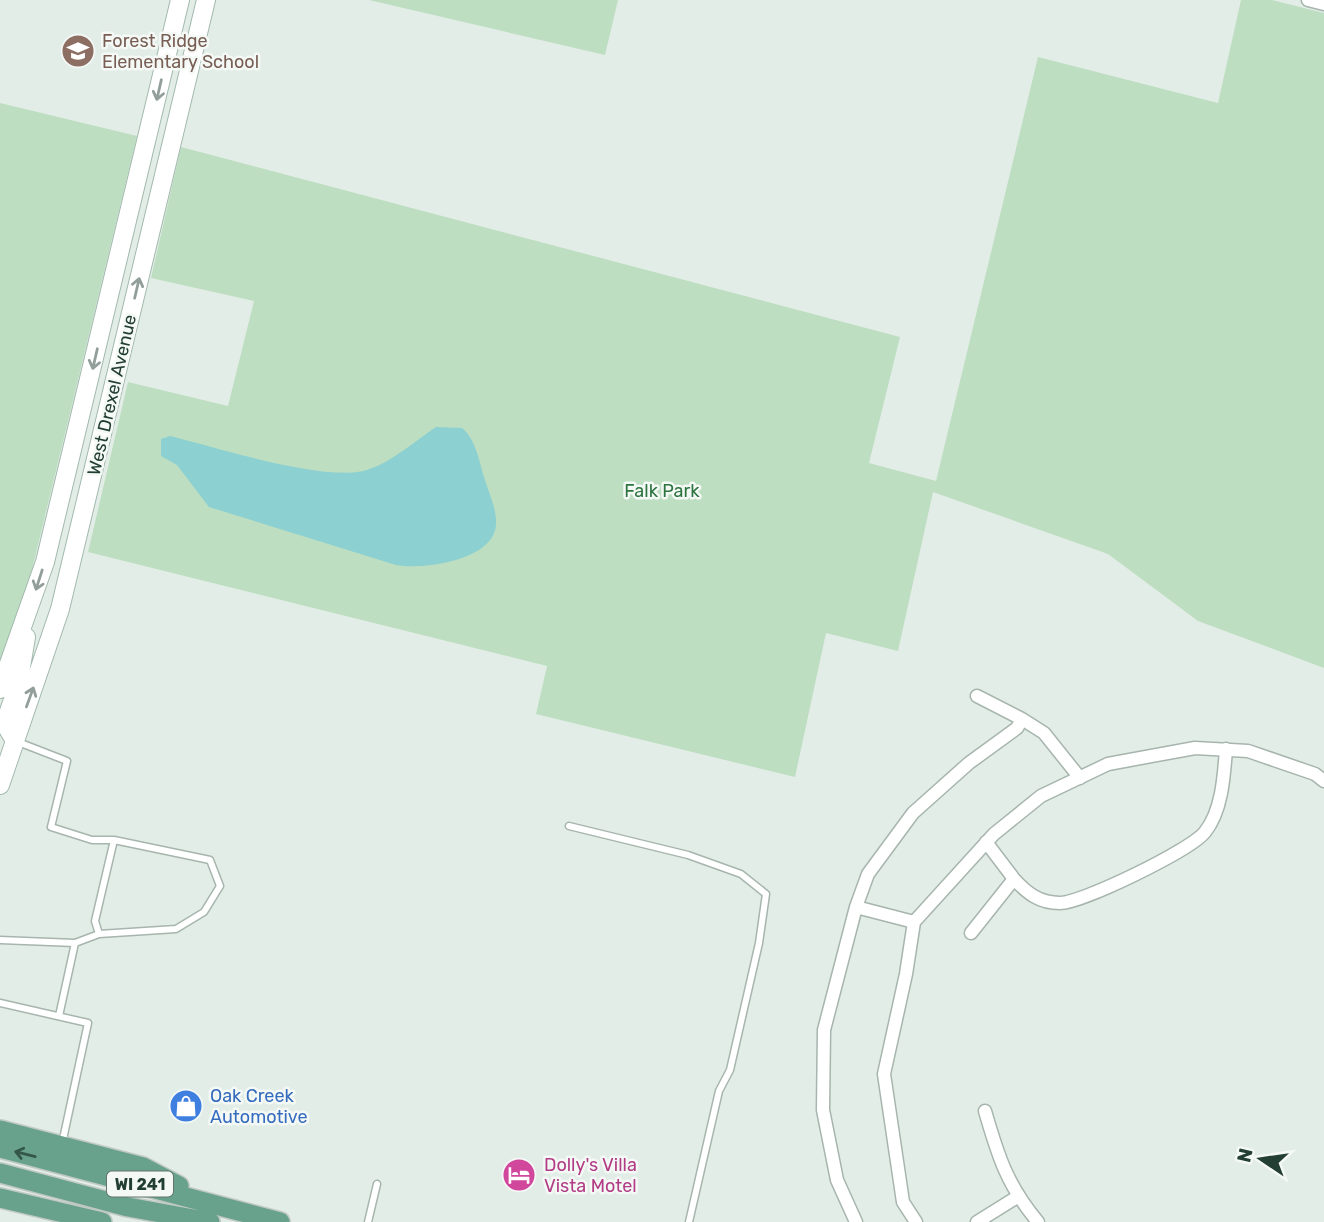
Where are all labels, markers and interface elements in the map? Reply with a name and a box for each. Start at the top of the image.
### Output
place label: Forest Ridge Elementary School [102,30,259,73]
school or university icon: Forest Ridge Elementary School [59,32,97,70]
one-way arrow [151,78,165,101]
one-way arrow [131,277,144,300]
street label: West Drexel Avenue [83,312,141,478]
one-way arrow [88,347,101,370]
park label: Falk Park [624,480,700,502]
one-way arrow [32,568,44,590]
one-way arrow [25,687,37,709]
place label: Oak Creek Automotive [210,1085,308,1128]
shop icon: Oak Creek Automotive [167,1087,205,1125]
north arrow [1226,1124,1296,1194]
text: N [1232,1146,1258,1165]
one-way arrow [14,1147,36,1160]
place label: Dolly's Villa Vista Motel [544,1154,637,1197]
hotel icon: Dolly's Villa Vista Motel [500,1156,538,1194]
road number: WI 241 [107,1172,173,1196]

